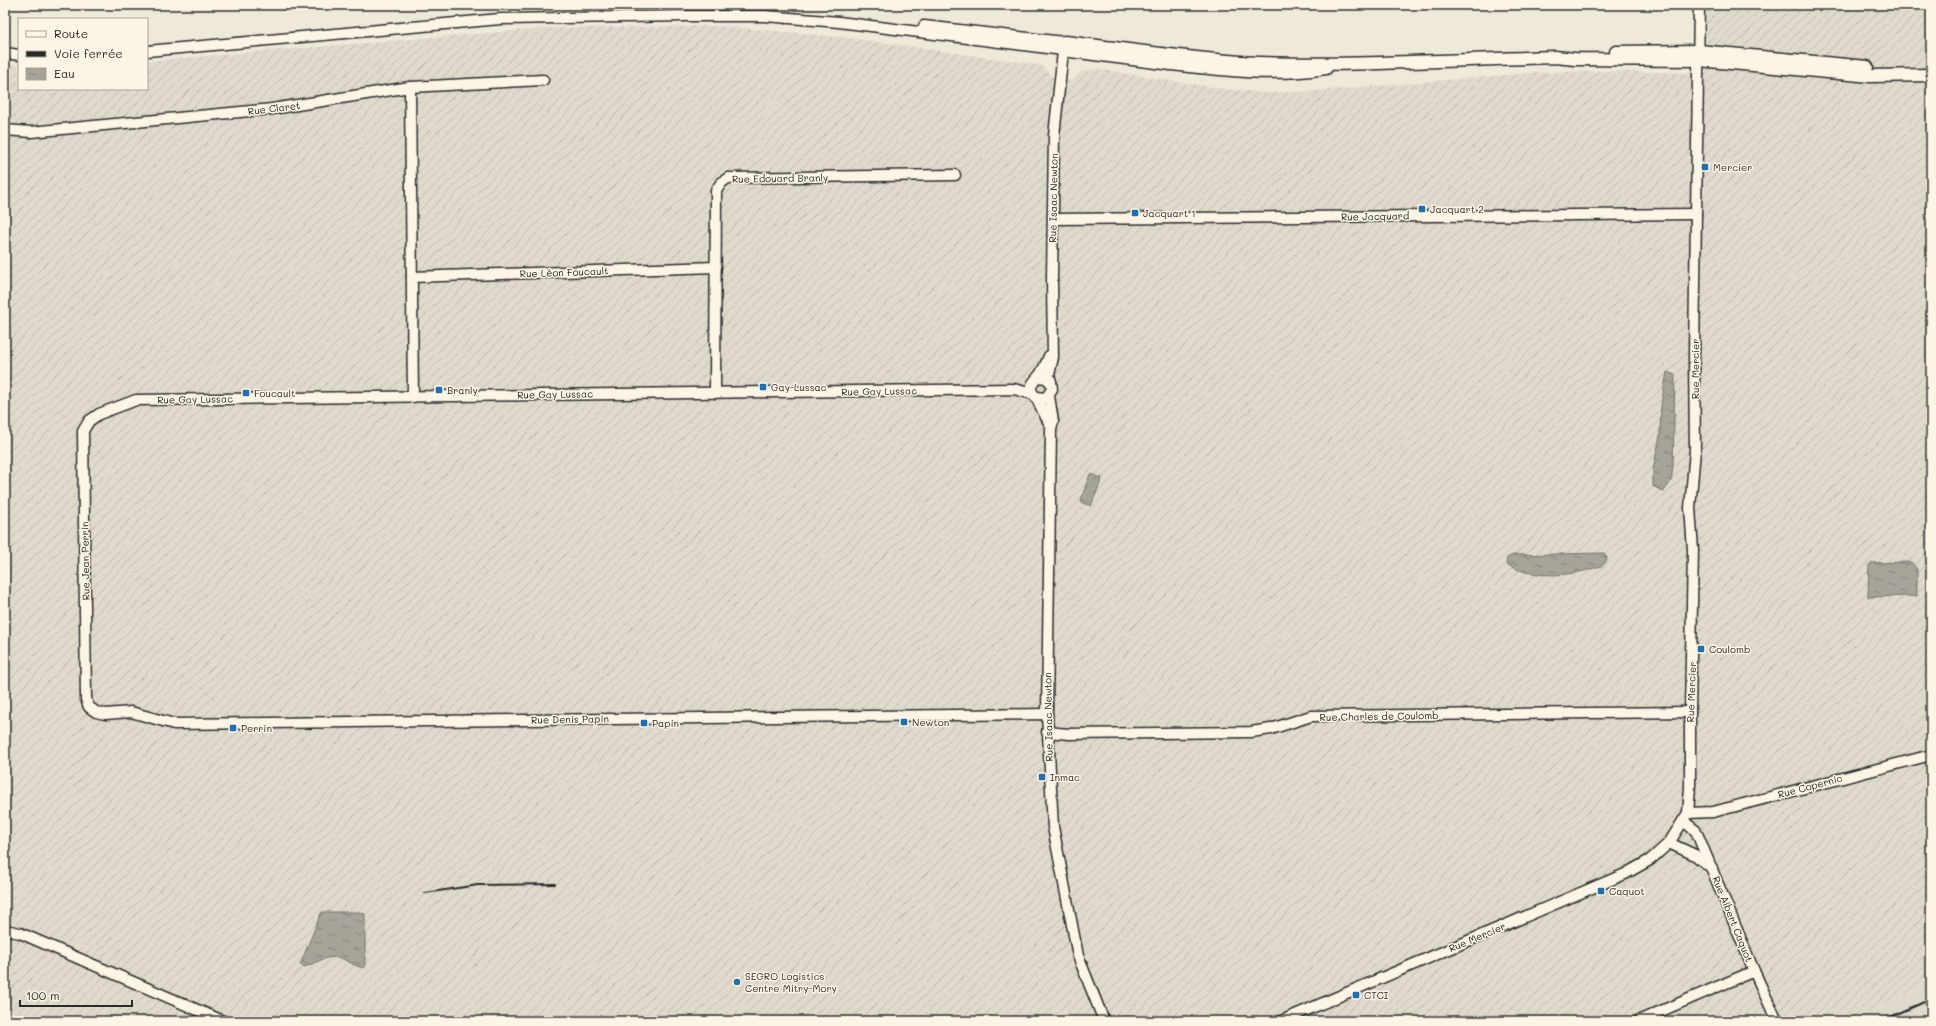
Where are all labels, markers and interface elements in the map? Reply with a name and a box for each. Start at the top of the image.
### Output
legend [18,18,148,90]
text: Route [54,25,88,41]
text: Voie ferrée [54,45,123,61]
text: Eau [54,65,75,81]
street label: Rue Claret [247,98,301,118]
street label: Rue Isaac Newton [1045,153,1061,243]
place label: Mercier [1713,160,1752,174]
marker: Mercier [1700,162,1710,172]
street label: Rue Edouard Branly [732,170,828,186]
place label: Jacquart 2 [1430,202,1484,216]
marker: Jacquart 2 [1417,204,1427,214]
place label: Jacquart 1 [1143,206,1196,220]
marker: Jacquart 1 [1130,208,1140,218]
street label: Rue Jacquard [1341,208,1409,224]
street label: Rue Léon Foucault [519,263,609,281]
street label: Rue Mercier [1688,339,1702,399]
place label: Gay-Lussac [771,380,827,394]
marker: Gay-Lussac [758,382,768,392]
place label: Branly [447,383,478,397]
street label: Rue Gay Lussac [841,383,917,399]
marker: Branly [434,385,444,395]
place label: Foucault [254,386,295,400]
street label: Rue Gay Lussac [517,386,593,402]
marker: Foucault [241,388,251,398]
street label: Rue Gay Lussac [157,391,233,407]
street label: Rue Jean Perrin [77,521,93,601]
place label: Coulomb [1709,642,1750,656]
marker: Coulomb [1696,644,1706,654]
street label: Rue Mercier [1683,661,1699,723]
street label: Rue Isaac Newton [1040,672,1056,762]
street label: Rue Charles de Coulomb [1319,708,1439,724]
street label: Rue Denis Papin [531,711,609,727]
place label: Newton [912,715,949,729]
place label: Papin [652,716,679,730]
marker: Newton [899,717,909,727]
marker: Papin [639,718,649,728]
place label: Perrin [241,721,272,735]
marker: Perrin [228,723,238,733]
place label: Inmac [1050,770,1080,784]
street label: Rue Copernic [1776,771,1844,801]
marker: Inmac [1037,772,1047,782]
street label: Rue Albert Caquot [1709,874,1757,964]
place label: Caquot [1609,884,1645,898]
marker: Caquot [1596,886,1606,896]
street label: Rue Mercier [1446,919,1508,955]
place label: SEGRO Logistics Centre Mitry-Mory [745,969,837,995]
marker: SEGRO Logistics Centre Mitry-Mory [732,977,742,987]
scale bar [20,982,132,1008]
text: 100 m [26,987,60,1003]
place label: CTCI [1364,988,1389,1002]
marker: CTCI [1351,990,1361,1000]

